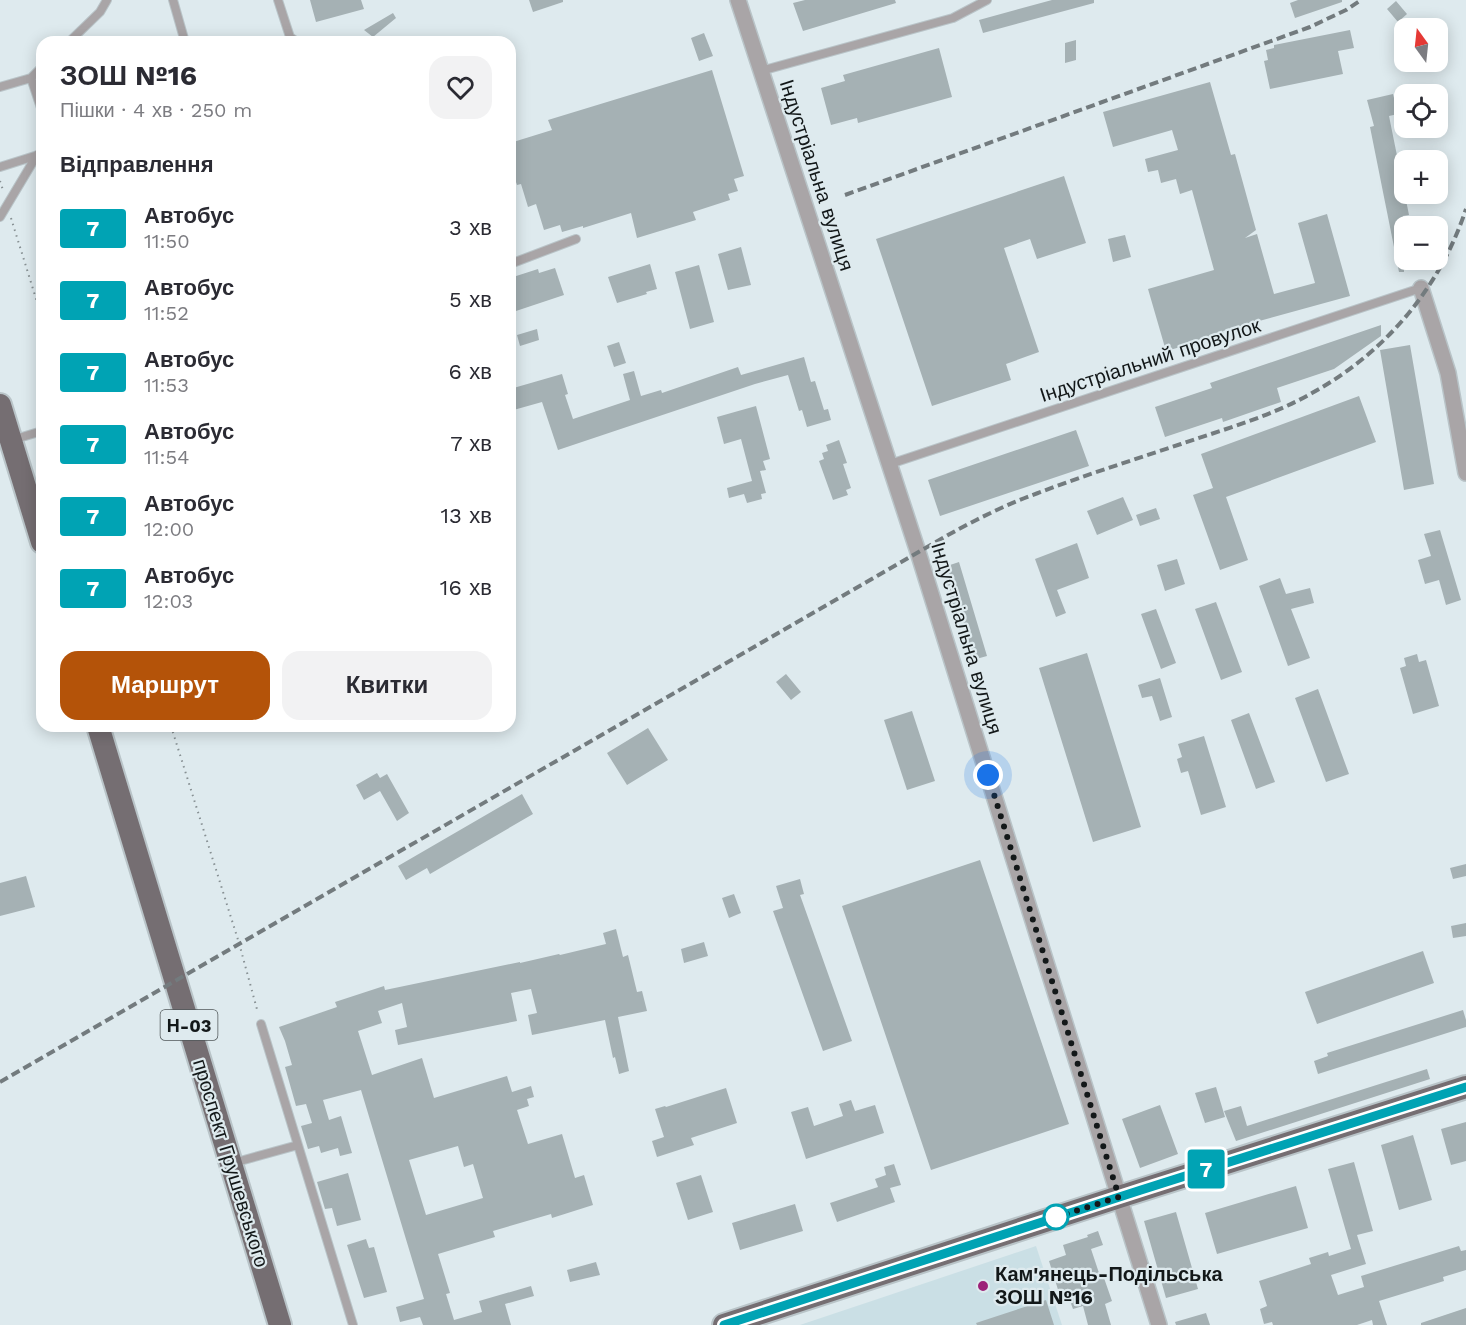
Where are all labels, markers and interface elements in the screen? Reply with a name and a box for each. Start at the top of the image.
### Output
north arrow [1394,18,1448,72]
map controls [1394,18,1448,270]
button: heart [429,56,492,119]
text: ЗОШ №16 [60,59,197,92]
street label: Індустріальна вулиця [775,76,859,274]
button: locate [1394,84,1448,138]
text: Пішки · 4 хв · 250 m [60,98,252,122]
button: + [1394,150,1448,204]
text: Відправлення [60,152,214,177]
text: Автобус [144,203,234,228]
text: 3 хв [449,215,492,240]
text: 7 [87,216,99,241]
button: − [1394,216,1448,270]
text: 11:50 [144,229,190,253]
text: Автобус [144,275,234,300]
text: 5 хв [449,287,492,312]
text: 7 [87,288,99,313]
text: 11:52 [144,301,189,325]
street label: Індустріальний провулок [1037,313,1264,407]
text: Автобус [144,347,234,372]
text: 6 хв [448,359,492,384]
text: 7 [87,360,99,385]
text: 11:53 [144,373,189,397]
text: Автобус [144,419,234,444]
text: 7 хв [450,431,492,456]
text: 7 [87,432,99,457]
text: 11:54 [144,445,189,469]
text: Автобус [144,491,234,516]
text: 13 хв [440,503,492,528]
text: 7 [87,504,99,529]
text: 12:00 [144,517,194,541]
street label: Індустріальна вулиця [926,539,1008,737]
text: Автобус [144,563,234,588]
text: 16 хв [440,575,492,600]
text: 7 [87,576,99,601]
text: 12:03 [144,589,193,613]
button: Маршрут [60,651,270,720]
button: Квитки [282,651,492,720]
your location [973,760,1003,790]
road number: Н-03 [160,1010,218,1040]
street label: проспект Грушевського [188,1056,274,1270]
line badge: 7 [1186,1150,1226,1188]
text: 7 [1200,1157,1212,1182]
unlabelled marker [1043,1204,1069,1230]
place label: Кам'янець-Подільська ЗОШ №16 [995,1262,1223,1309]
marker: Кам'янець-Подільська ЗОШ №16 [976,1279,990,1293]

